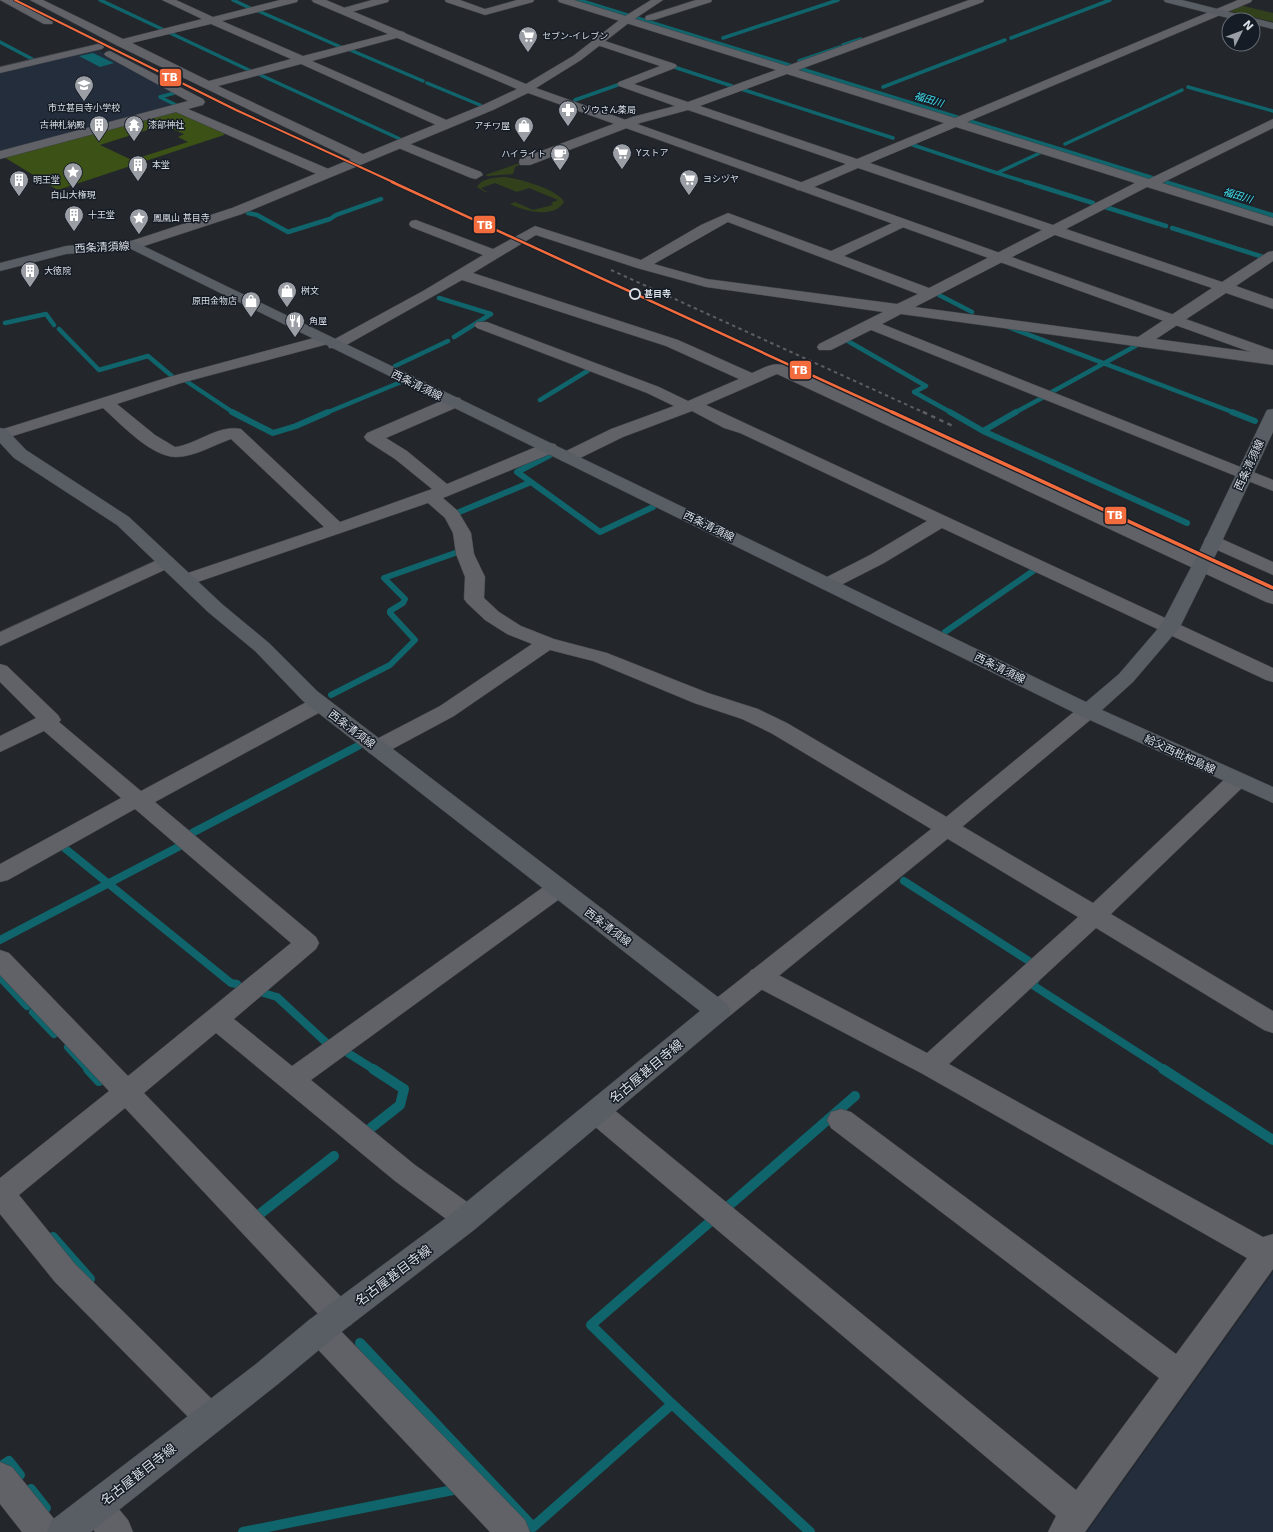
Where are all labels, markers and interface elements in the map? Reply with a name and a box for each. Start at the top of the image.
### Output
north arrow [1221,12,1261,52]
text: N [1240,18,1256,33]
supermarket icon: セブン-イレブン [517,25,539,53]
place label: セブン-イレブン [542,31,608,41]
line badge: TB [159,68,182,87]
text: TB [162,71,178,84]
school or university icon: 市立甚目寺小学校 [73,74,95,102]
water label: 福田川 [913,90,946,109]
pharmacy icon: ゾウさん薬局 [557,99,579,127]
place label: 市立甚目寺小学校 [48,103,120,113]
place label: ゾウさん薬局 [582,105,636,115]
building icon: 古神札納殿 [88,114,110,142]
temple icon: 漆部神社 [123,114,145,142]
shop icon: アチワ屋 [513,115,535,143]
place label: 古神札納殿 [40,120,85,130]
place label: 漆部神社 [148,120,184,130]
place label: アチワ屋 [474,121,510,131]
supermarket icon: Yストア [611,142,633,170]
cafe icon: ハイライト [549,143,571,171]
place label: Yストア [635,148,669,158]
place label: ハイライト [501,149,546,159]
building icon: 本堂 [127,154,149,182]
place label: 本堂 [152,160,170,170]
place icon: 白山大権現 [62,161,84,189]
supermarket icon: ヨシヅヤ [678,168,700,196]
building icon: 明王堂 [8,169,30,197]
place label: ヨシヅヤ [703,174,739,184]
place label: 明王堂 [33,175,60,185]
water label: 福田川 [1222,186,1255,205]
place label: 白山大権現 [50,190,96,200]
building icon: 十王堂 [63,204,85,232]
place icon: 鳳凰山 甚目寺 [128,207,150,235]
place label: 十王堂 [88,210,115,220]
place label: 鳳凰山 甚目寺 [153,213,210,223]
line badge: TB [473,215,496,234]
text: TB [477,219,493,232]
street label: 西条清須線 [74,240,130,255]
building icon: 大徳院 [19,260,41,288]
place label: 大徳院 [44,266,71,276]
shop icon: 桝文 [276,280,298,308]
place label: 桝文 [301,286,319,296]
marker: 甚目寺 [629,288,641,300]
place label: 甚目寺 [644,289,671,299]
shop icon: 原田金物店 [240,290,262,318]
place label: 原田金物店 [192,296,237,306]
restaurant icon: 角屋 [284,310,306,338]
place label: 角屋 [309,316,327,326]
line badge: TB [789,360,812,380]
text: TB [792,364,808,377]
street label: 西条清須線 [389,368,444,403]
street label: 西条清須線 [1232,438,1267,493]
line badge: TB [1104,506,1127,525]
street label: 西条清須線 [681,509,736,544]
text: TB [1107,509,1123,522]
street label: 西条清須線 [972,651,1027,686]
street label: 西条清須線 [326,708,378,751]
street label: 給父西枇杷島線 [1142,732,1217,777]
street label: 西条清須線 [582,906,634,949]
street label: 名古屋甚目寺線 [607,1036,686,1106]
street label: 名古屋甚目寺線 [352,1242,434,1309]
street label: 名古屋甚目寺線 [98,1440,179,1508]

